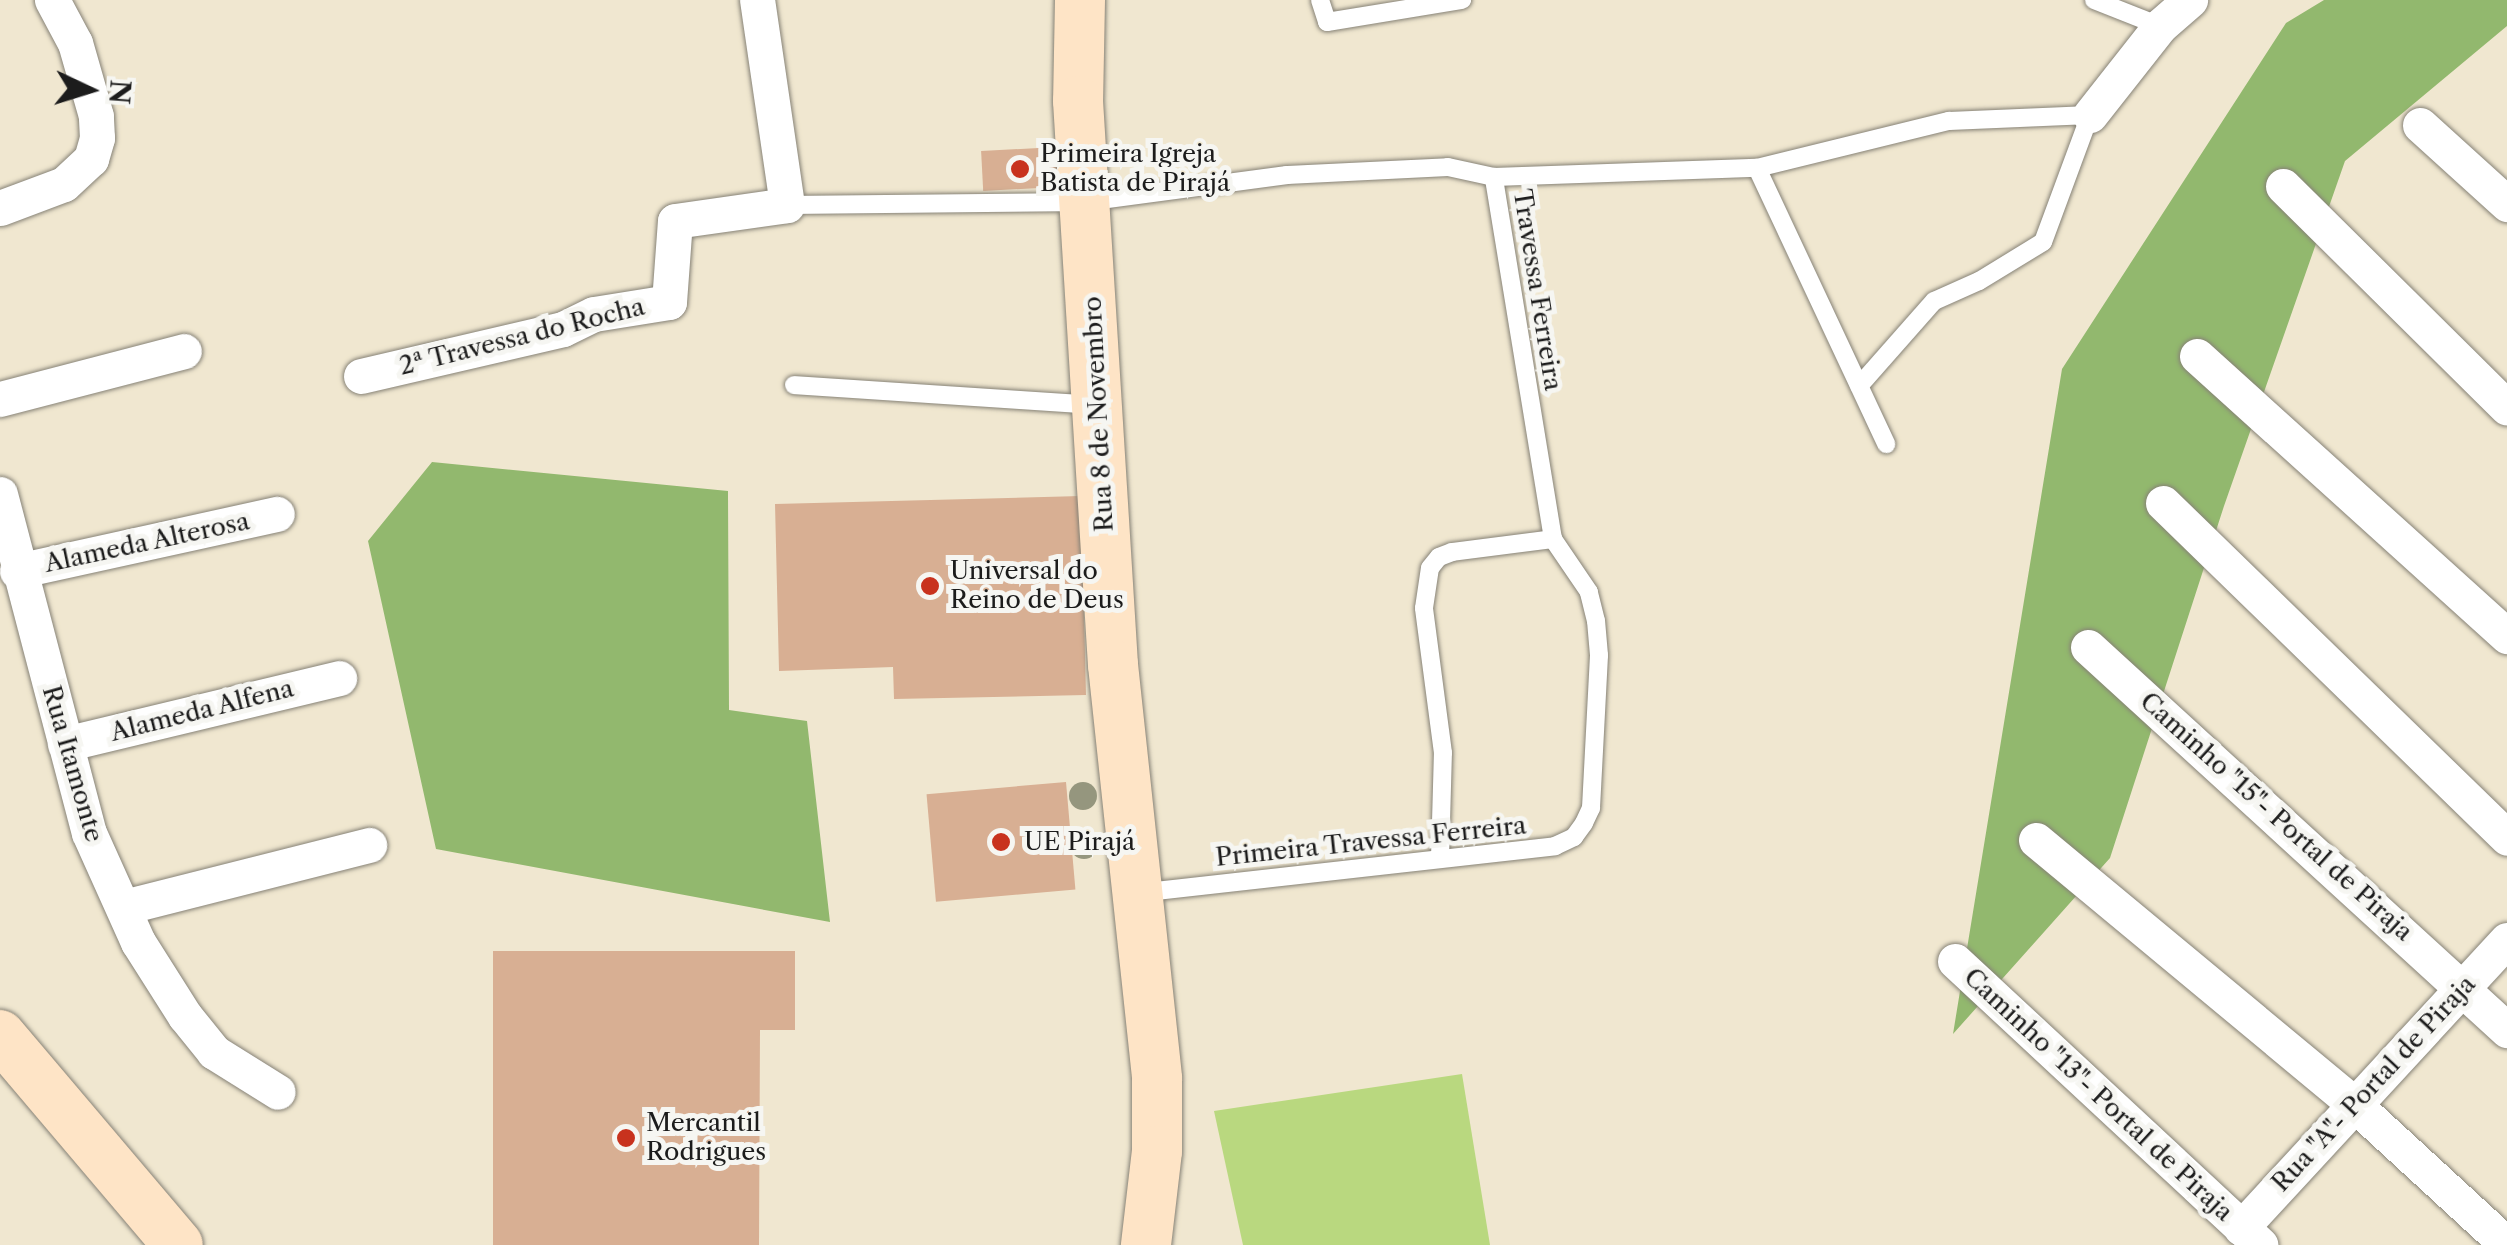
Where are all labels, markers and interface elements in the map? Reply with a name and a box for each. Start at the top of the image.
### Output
north arrow [40,40,140,140]
text: N [102,79,138,105]
place label: Primeira Igreja Batista de Pirajá [1040,140,1230,199]
marker: Primeira Igreja Batista de Pirajá [1009,158,1031,180]
street label: Travessa Ferreira [1506,187,1568,393]
street label: 2ª Travessa do Rocha [396,292,648,382]
street label: Rua 8 de Novembro [1078,295,1120,533]
street label: Alameda Alterosa [41,507,253,579]
place label: Universal do Reino de Deus [950,557,1124,616]
marker: Universal do Reino de Deus [919,575,941,597]
street label: Alameda Alfena [107,674,297,748]
street label: Rua Itamonte [35,682,109,846]
street label: Caminho "15"- Portal de Piraja [2133,687,2419,947]
street label: Primeira Travessa Ferreira [1214,811,1528,873]
place label: UE Pirajá [1024,827,1135,857]
marker: UE Pirajá [988,829,1014,855]
street label: Caminho "13"- Portal de Piraja [1957,962,2239,1228]
street label: Rua "A"- Portal de Piraja [2266,970,2482,1198]
place label: Mercantil Rodrigues [646,1109,766,1168]
marker: Mercantil Rodrigues [615,1127,637,1149]

